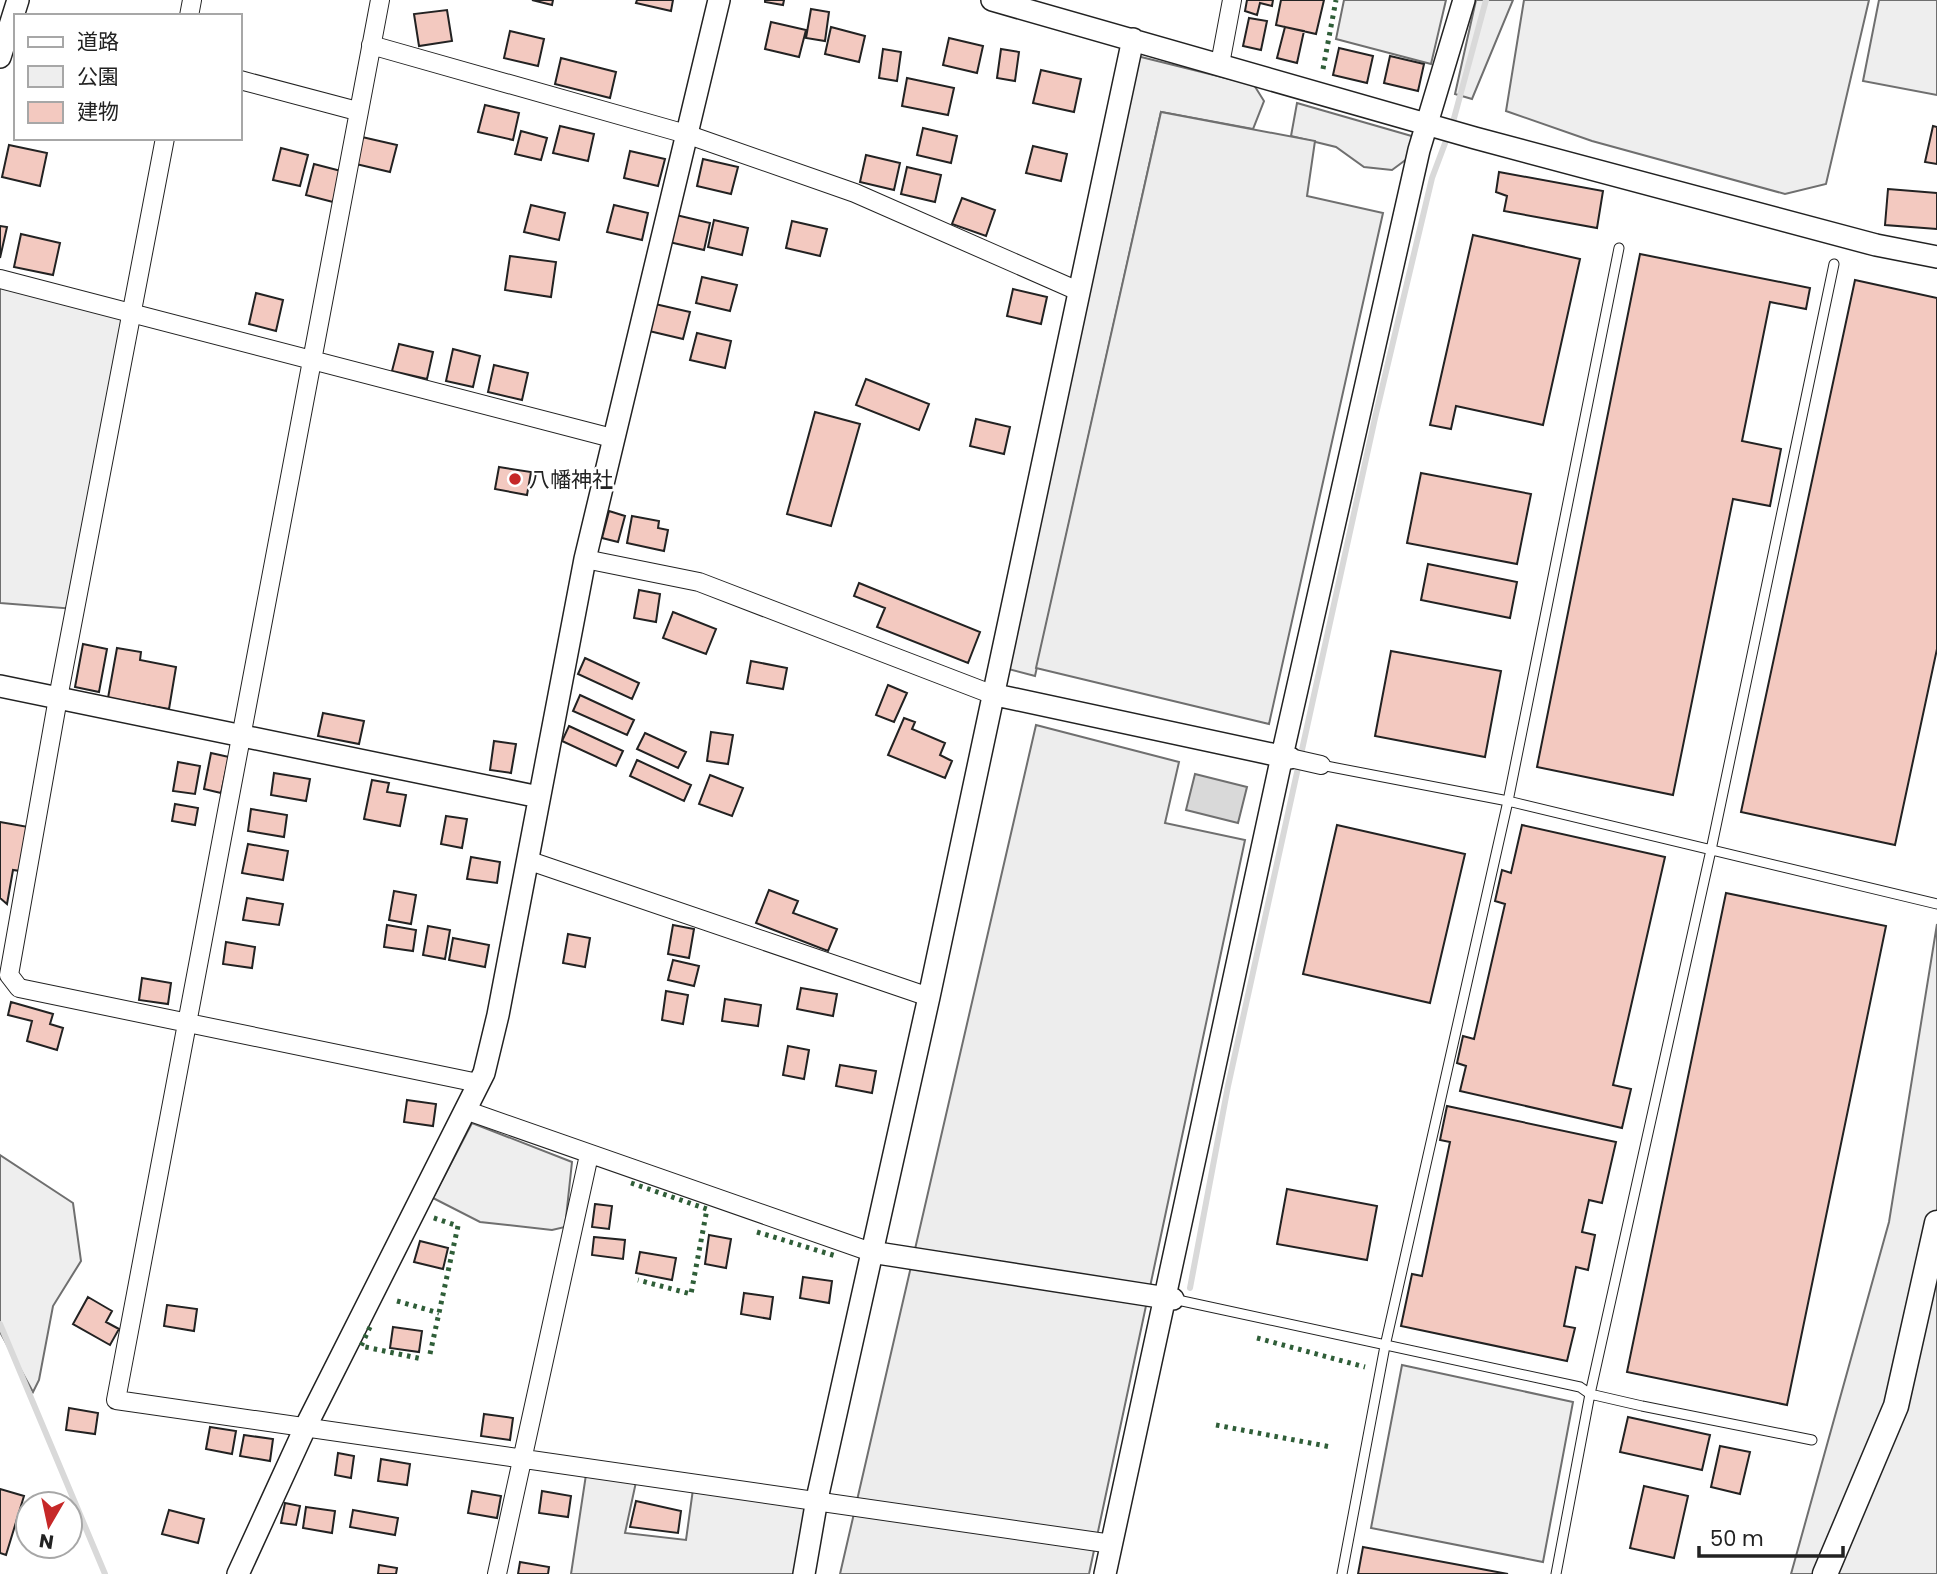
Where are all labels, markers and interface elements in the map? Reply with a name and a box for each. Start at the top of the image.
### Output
legend [14,14,242,140]
text: 道路 [77,27,119,56]
text: 公園 [77,62,119,91]
text: 建物 [77,97,119,126]
place label: 八幡神社 [529,465,613,494]
marker: 八幡神社 [507,471,523,487]
north arrow [14,1490,84,1560]
scale bar [1699,1514,1842,1558]
text: 50 m [1710,1524,1764,1553]
text: N [37,1527,56,1556]

